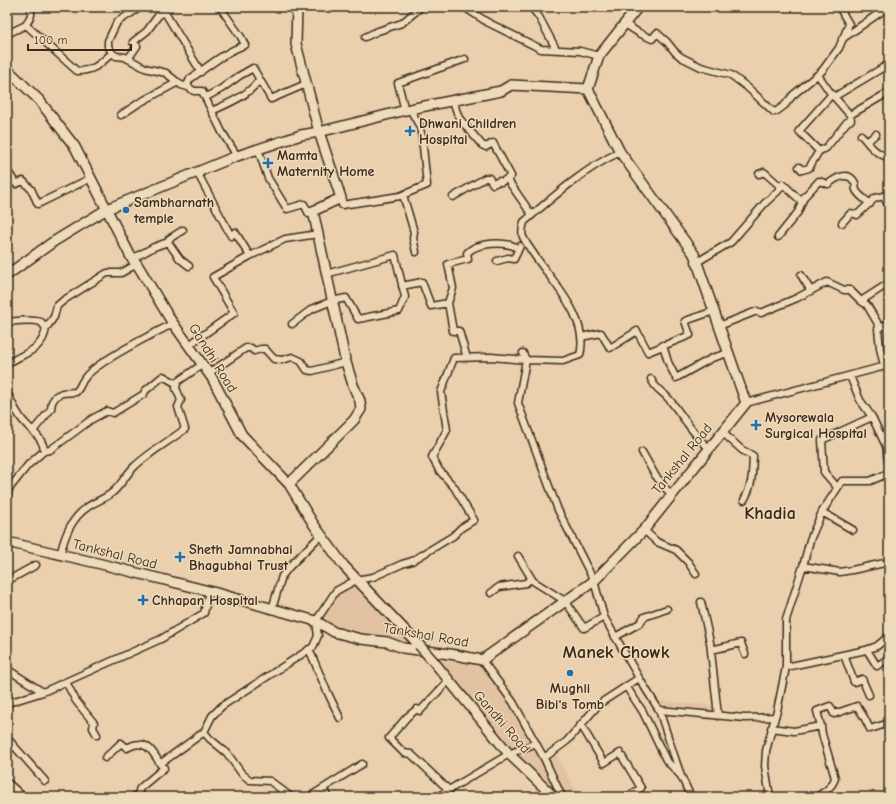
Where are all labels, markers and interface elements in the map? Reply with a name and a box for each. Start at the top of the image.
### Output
scale bar [28,26,131,52]
text: 100 m [34,33,67,47]
place label: Dhwani Children Hospital [419,115,516,148]
marker: Dhwani Children Hospital [404,125,416,137]
place label: Mamta Maternity Home [277,147,375,180]
marker: Mamta Maternity Home [262,157,274,169]
place label: Sambharnath temple [133,194,214,227]
marker: Sambharnath temple [121,205,131,215]
street label: Gandhi Road [185,320,241,396]
place label: Mysorewala Surgical Hospital [765,409,867,442]
marker: Mysorewala Surgical Hospital [750,419,762,431]
street label: Tankshal Road [648,420,716,498]
district label: Khadia [744,503,796,524]
street label: Tankshal Road [71,535,159,573]
place label: Sheth Jamnabhai Bhagubhai Trust [189,541,293,574]
marker: Sheth Jamnabhai Bhagubhai Trust [174,551,186,563]
place label: Chhapan Hospital [152,592,258,609]
marker: Chhapan Hospital [137,594,149,606]
street label: Tankshal Road [382,619,470,651]
district label: Manek Chowk [563,642,670,663]
marker: Mughli Bibi's Tomb [565,668,575,678]
place label: Mughli Bibi's Tomb [536,680,604,713]
street label: Gandhi Road [470,687,534,757]

